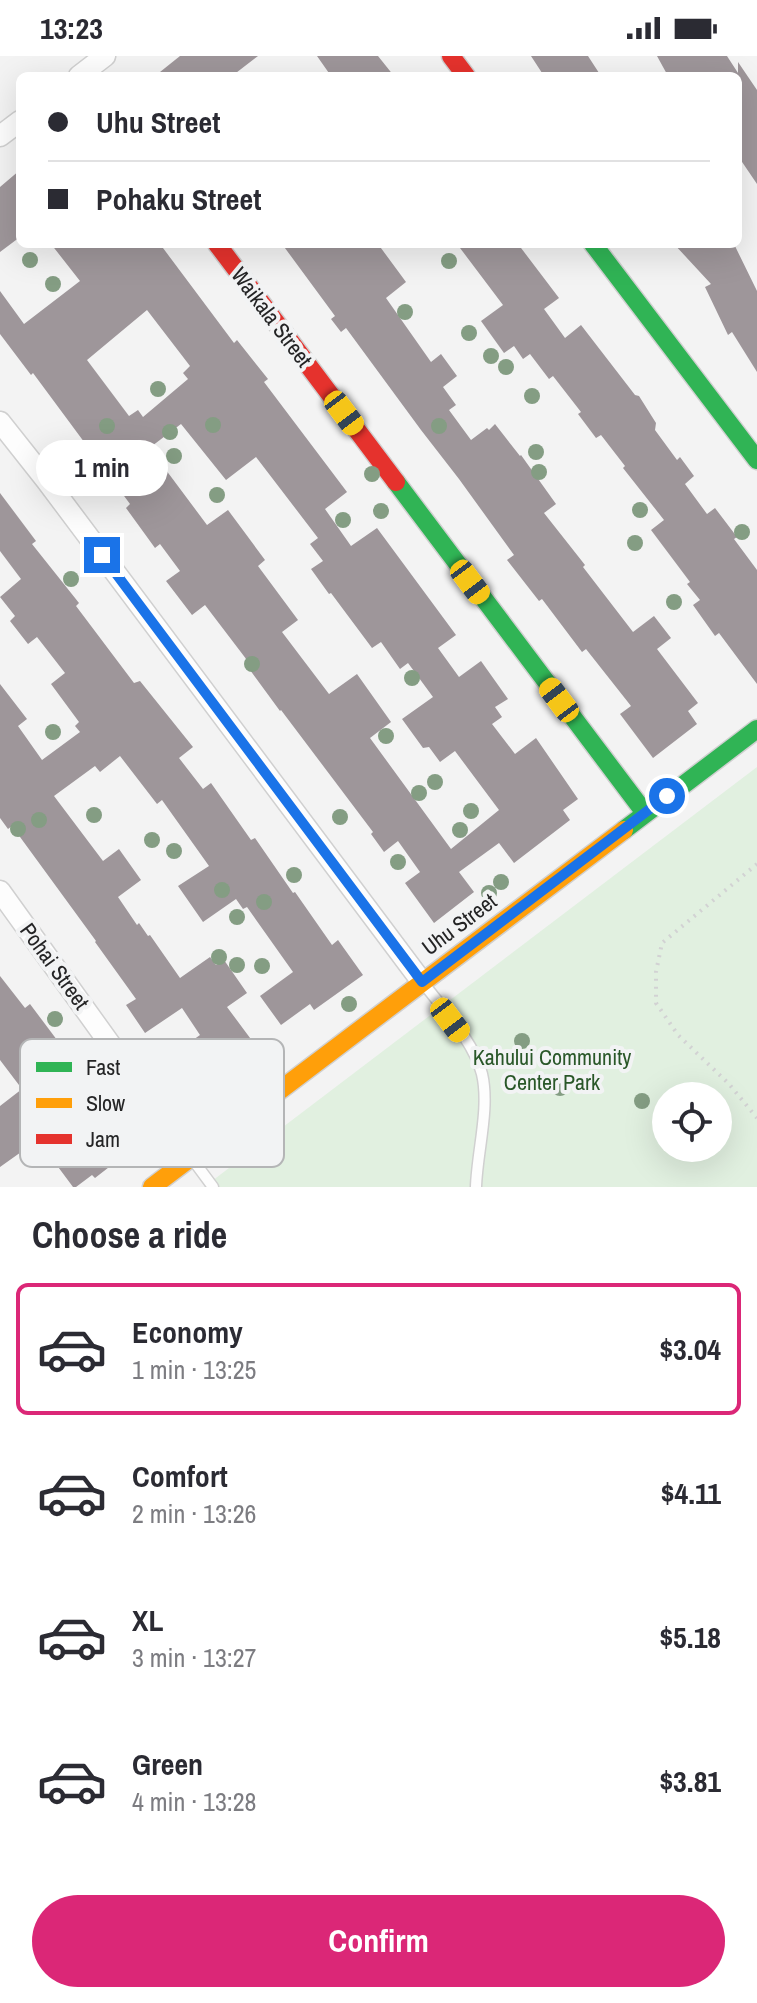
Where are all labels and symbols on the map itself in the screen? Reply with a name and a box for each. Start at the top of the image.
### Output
street label: Waikala Street [225,261,319,373]
car [320,387,368,439]
callout: 1 min [36,439,168,495]
route end [84,537,120,573]
car [446,556,494,608]
car [535,674,583,726]
route start [649,778,685,814]
street label: Uhu Street [416,886,502,962]
street label: Pohai Street [13,917,97,1015]
car [426,994,474,1046]
legend [20,1039,284,1167]
park label: Kahului Community Center Park [473,1042,631,1097]
text: Fast [86,1052,120,1082]
text: Slow [86,1088,125,1118]
text: Jam [86,1124,120,1154]

